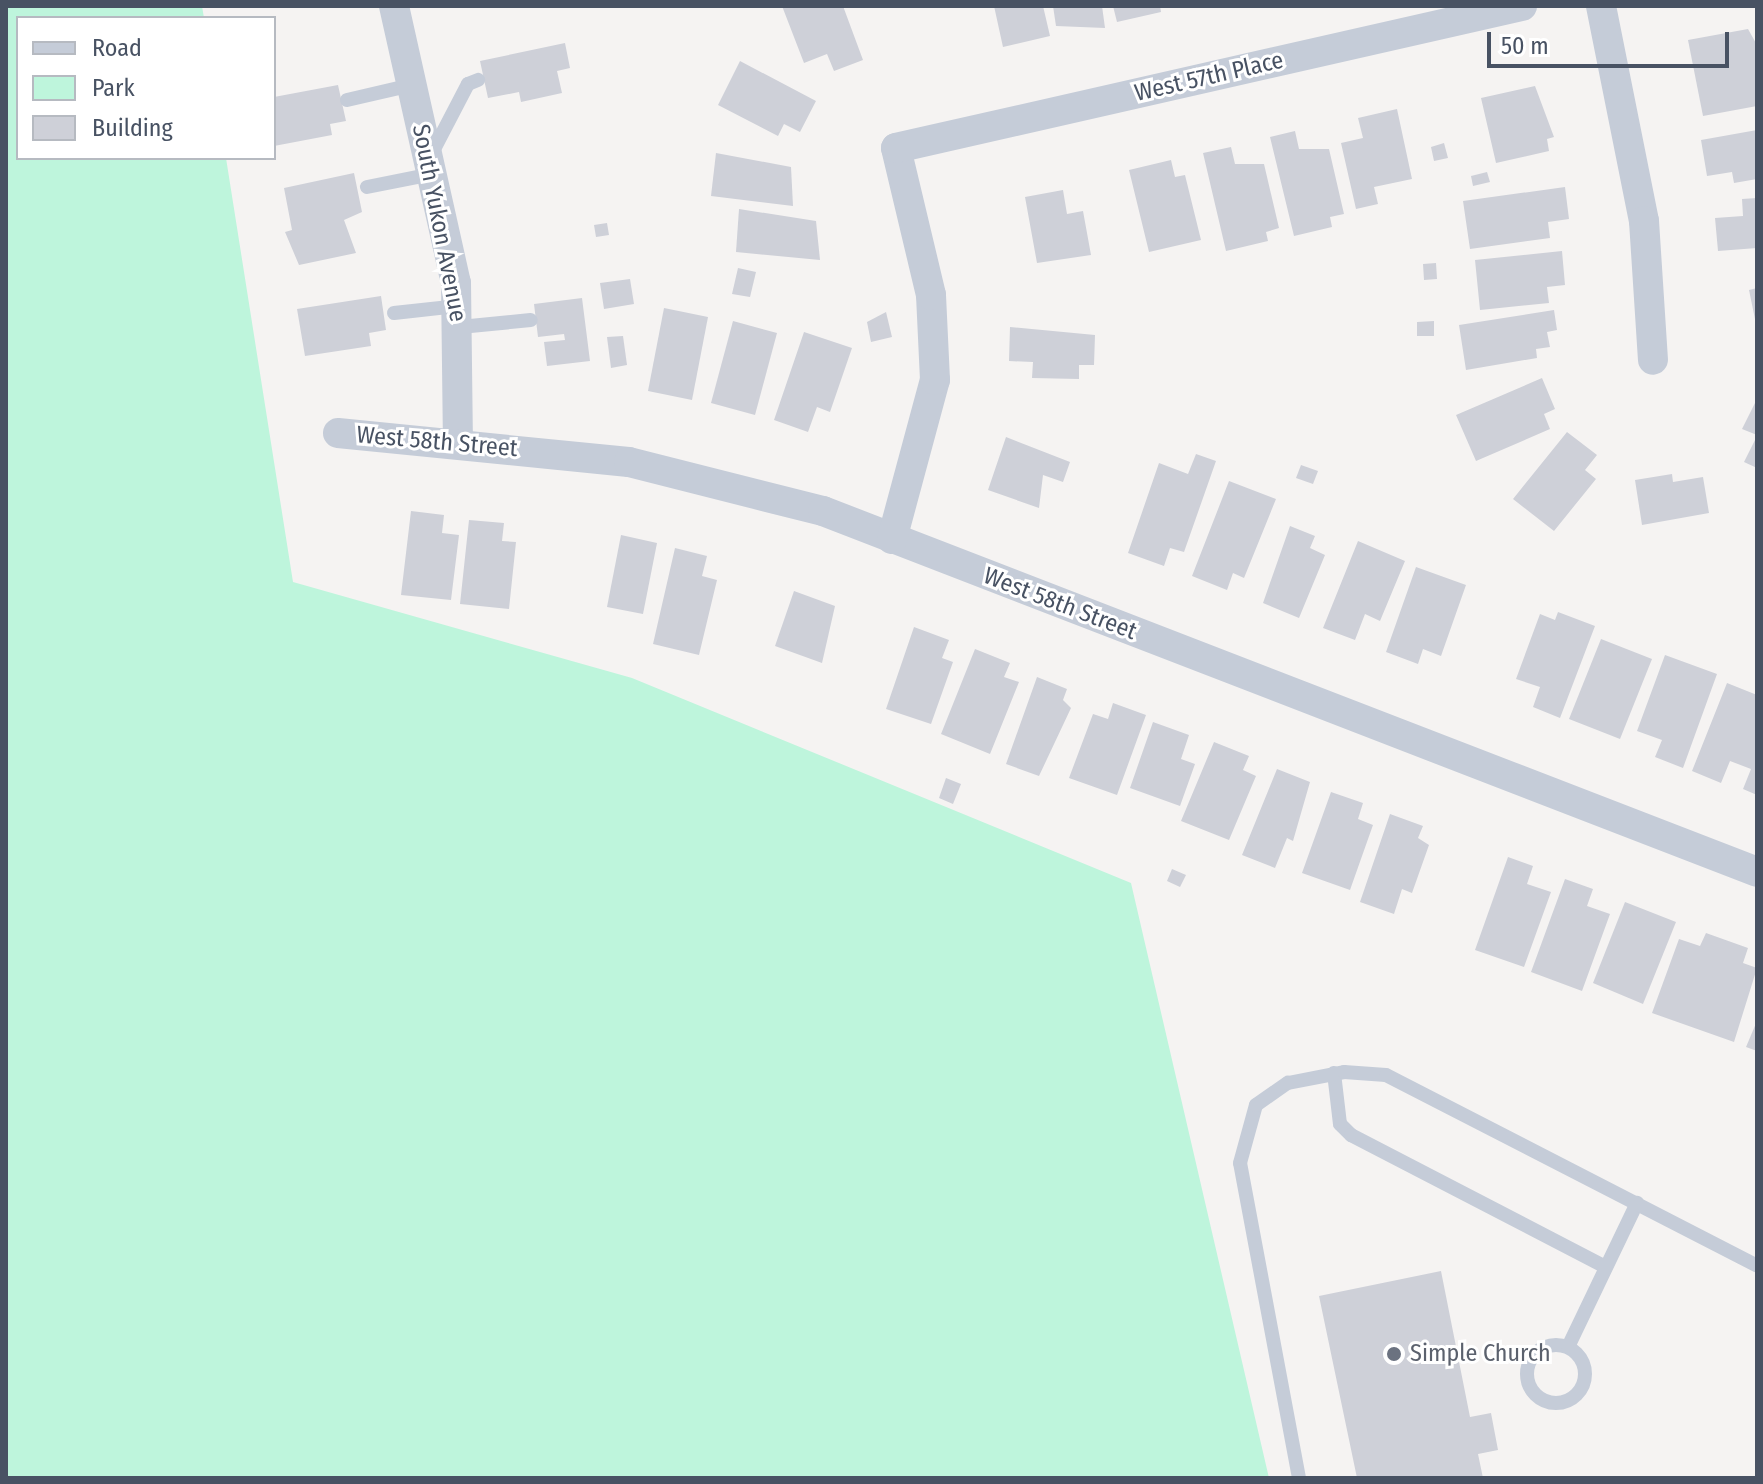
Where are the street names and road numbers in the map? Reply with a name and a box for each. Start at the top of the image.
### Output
street label: West 57th Place [1132,46,1286,108]
street label: South Yukon Avenue [406,122,472,324]
street label: West 58th Street [355,421,519,463]
street label: West 58th Street [979,562,1141,646]

